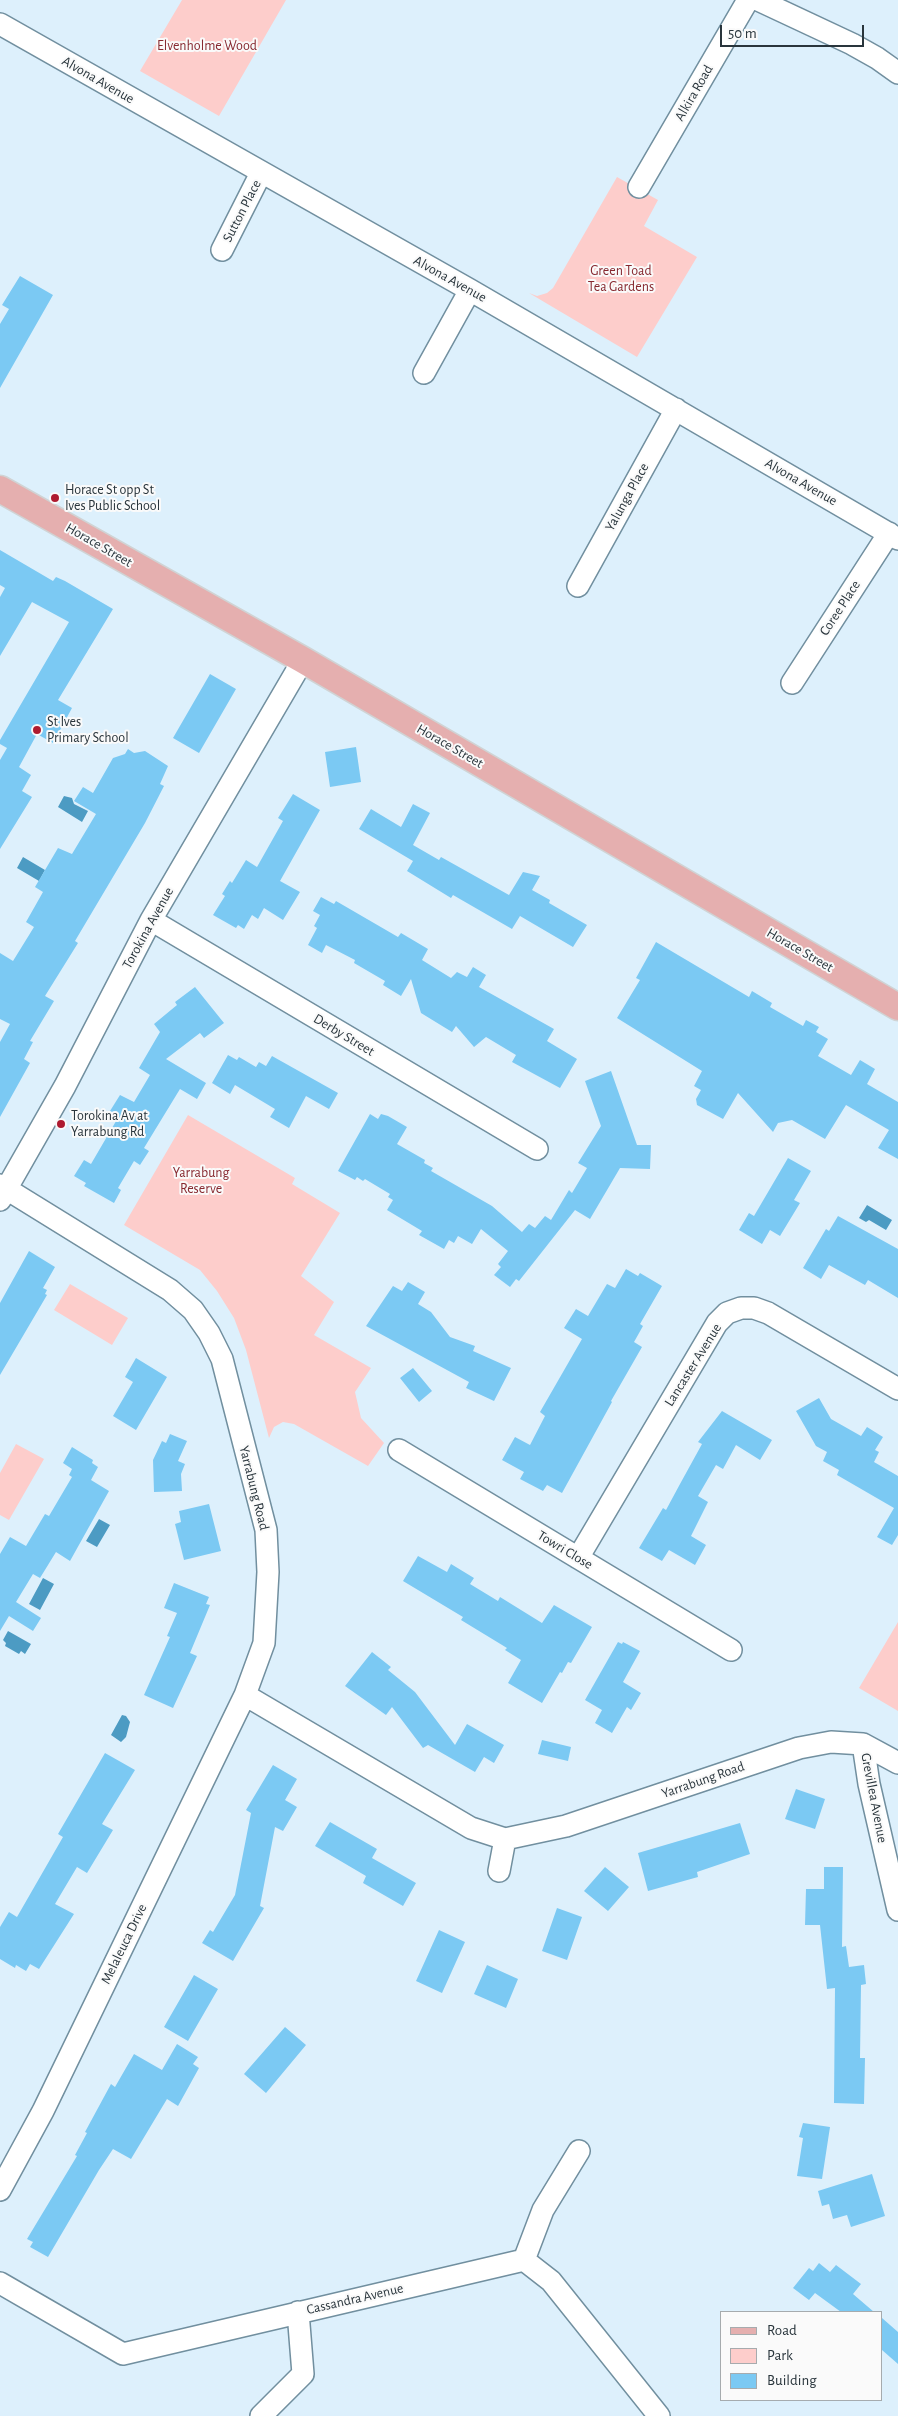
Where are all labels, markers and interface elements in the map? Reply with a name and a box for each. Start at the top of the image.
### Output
scale bar [723,15,867,47]
text: 50 m [728,26,757,41]
park label: Elvenholme Wood [157,38,257,54]
street label: Alvona Avenue [59,53,137,107]
street label: Alkira Road [671,62,717,124]
street label: Sutton Place [219,177,265,245]
street label: Alvona Avenue [411,252,489,306]
park label: Green Toad Tea Gardens [588,263,654,296]
street label: Alvona Avenue [762,455,840,509]
street label: Yalunga Place [601,460,653,534]
place label: Horace St opp St Ives Public School [65,482,160,514]
marker: Horace St opp St Ives Public School [49,492,61,504]
street label: Horace Street [63,519,135,571]
street label: Coree Place [816,577,864,639]
place label: St Ives Primary School [47,714,129,746]
street label: Horace Street [414,720,486,772]
marker: St Ives Primary School [31,724,43,736]
street label: Torokina Avenue [119,884,177,972]
street label: Horace Street [764,924,836,976]
street label: Derby Street [310,1010,378,1060]
place label: Torokina Av at Yarrabung Rd [71,1108,148,1140]
marker: Torokina Av at Yarrabung Rd [55,1118,67,1130]
park label: Yarrabung Reserve [173,1165,229,1198]
street label: Lancaster Avenue [661,1320,725,1410]
street label: Yarrabung Road [235,1444,273,1532]
street label: Towri Close [534,1527,596,1573]
street label: Grevillea Avenue [857,1752,891,1844]
street label: Yarrabung Road [659,1758,747,1802]
street label: Melaleuca Drive [97,1901,151,1987]
street label: Cassandra Avenue [305,2280,405,2318]
legend [720,2311,883,2401]
text: Road [767,2323,797,2338]
text: Park [767,2348,793,2363]
text: Building [767,2373,817,2388]

